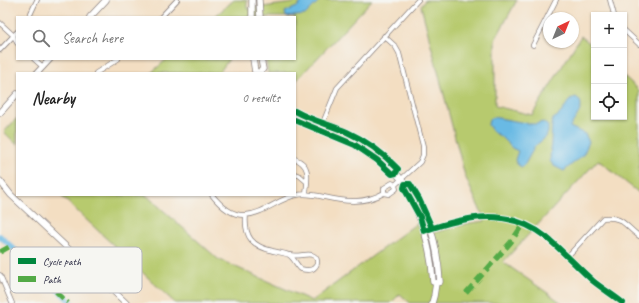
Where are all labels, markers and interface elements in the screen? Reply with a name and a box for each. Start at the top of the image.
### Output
north arrow [543,12,579,48]
map controls [591,12,627,120]
button: + [591,12,627,48]
search box [16,16,296,60]
icon: search [30,27,52,49]
text: Search here [62,29,123,48]
button: − [591,48,627,84]
button: locate [591,84,627,120]
text: Nearby [32,88,75,109]
text: 0 results [242,90,280,106]
legend [10,247,142,293]
text: Cycle path [43,254,82,268]
text: Path [43,272,62,286]

